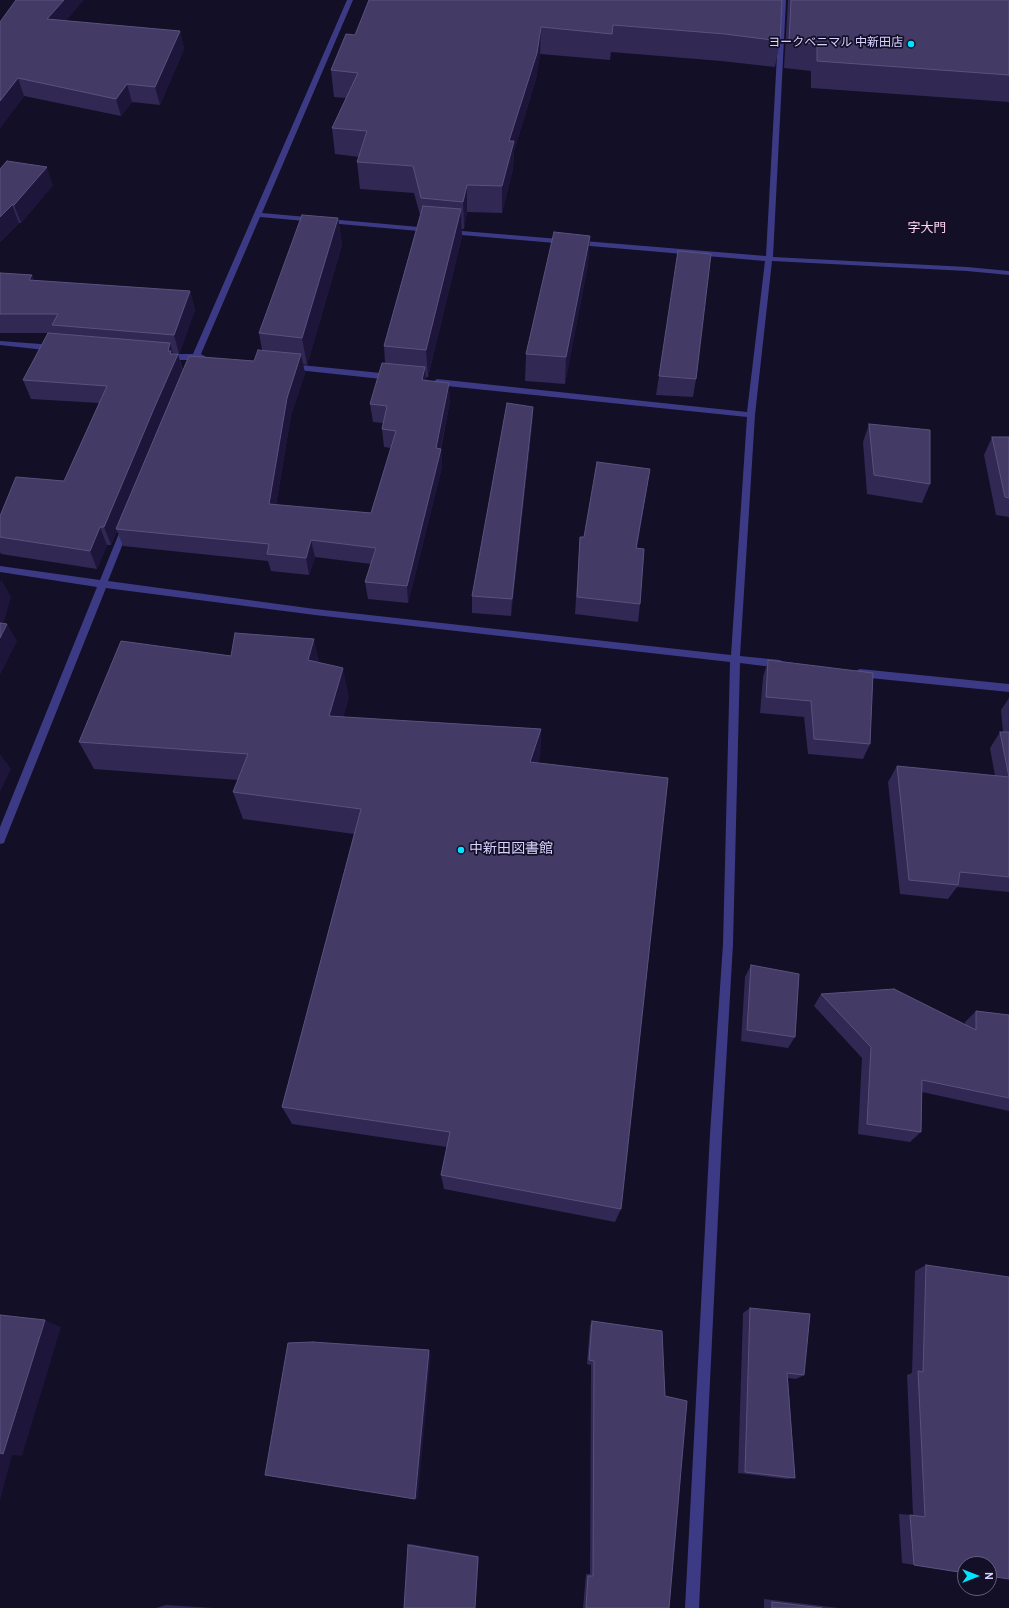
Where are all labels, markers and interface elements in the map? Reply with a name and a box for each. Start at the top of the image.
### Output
place label: ヨークベニマル 中新田店 [768,37,903,51]
marker: ヨークベニマル 中新田店 [906,39,916,49]
district label: 字大門 [908,221,946,237]
place label: 中新田図書館 [469,842,553,858]
marker: 中新田図書館 [456,845,466,855]
north arrow [957,1556,997,1596]
text: N [981,1572,995,1580]

